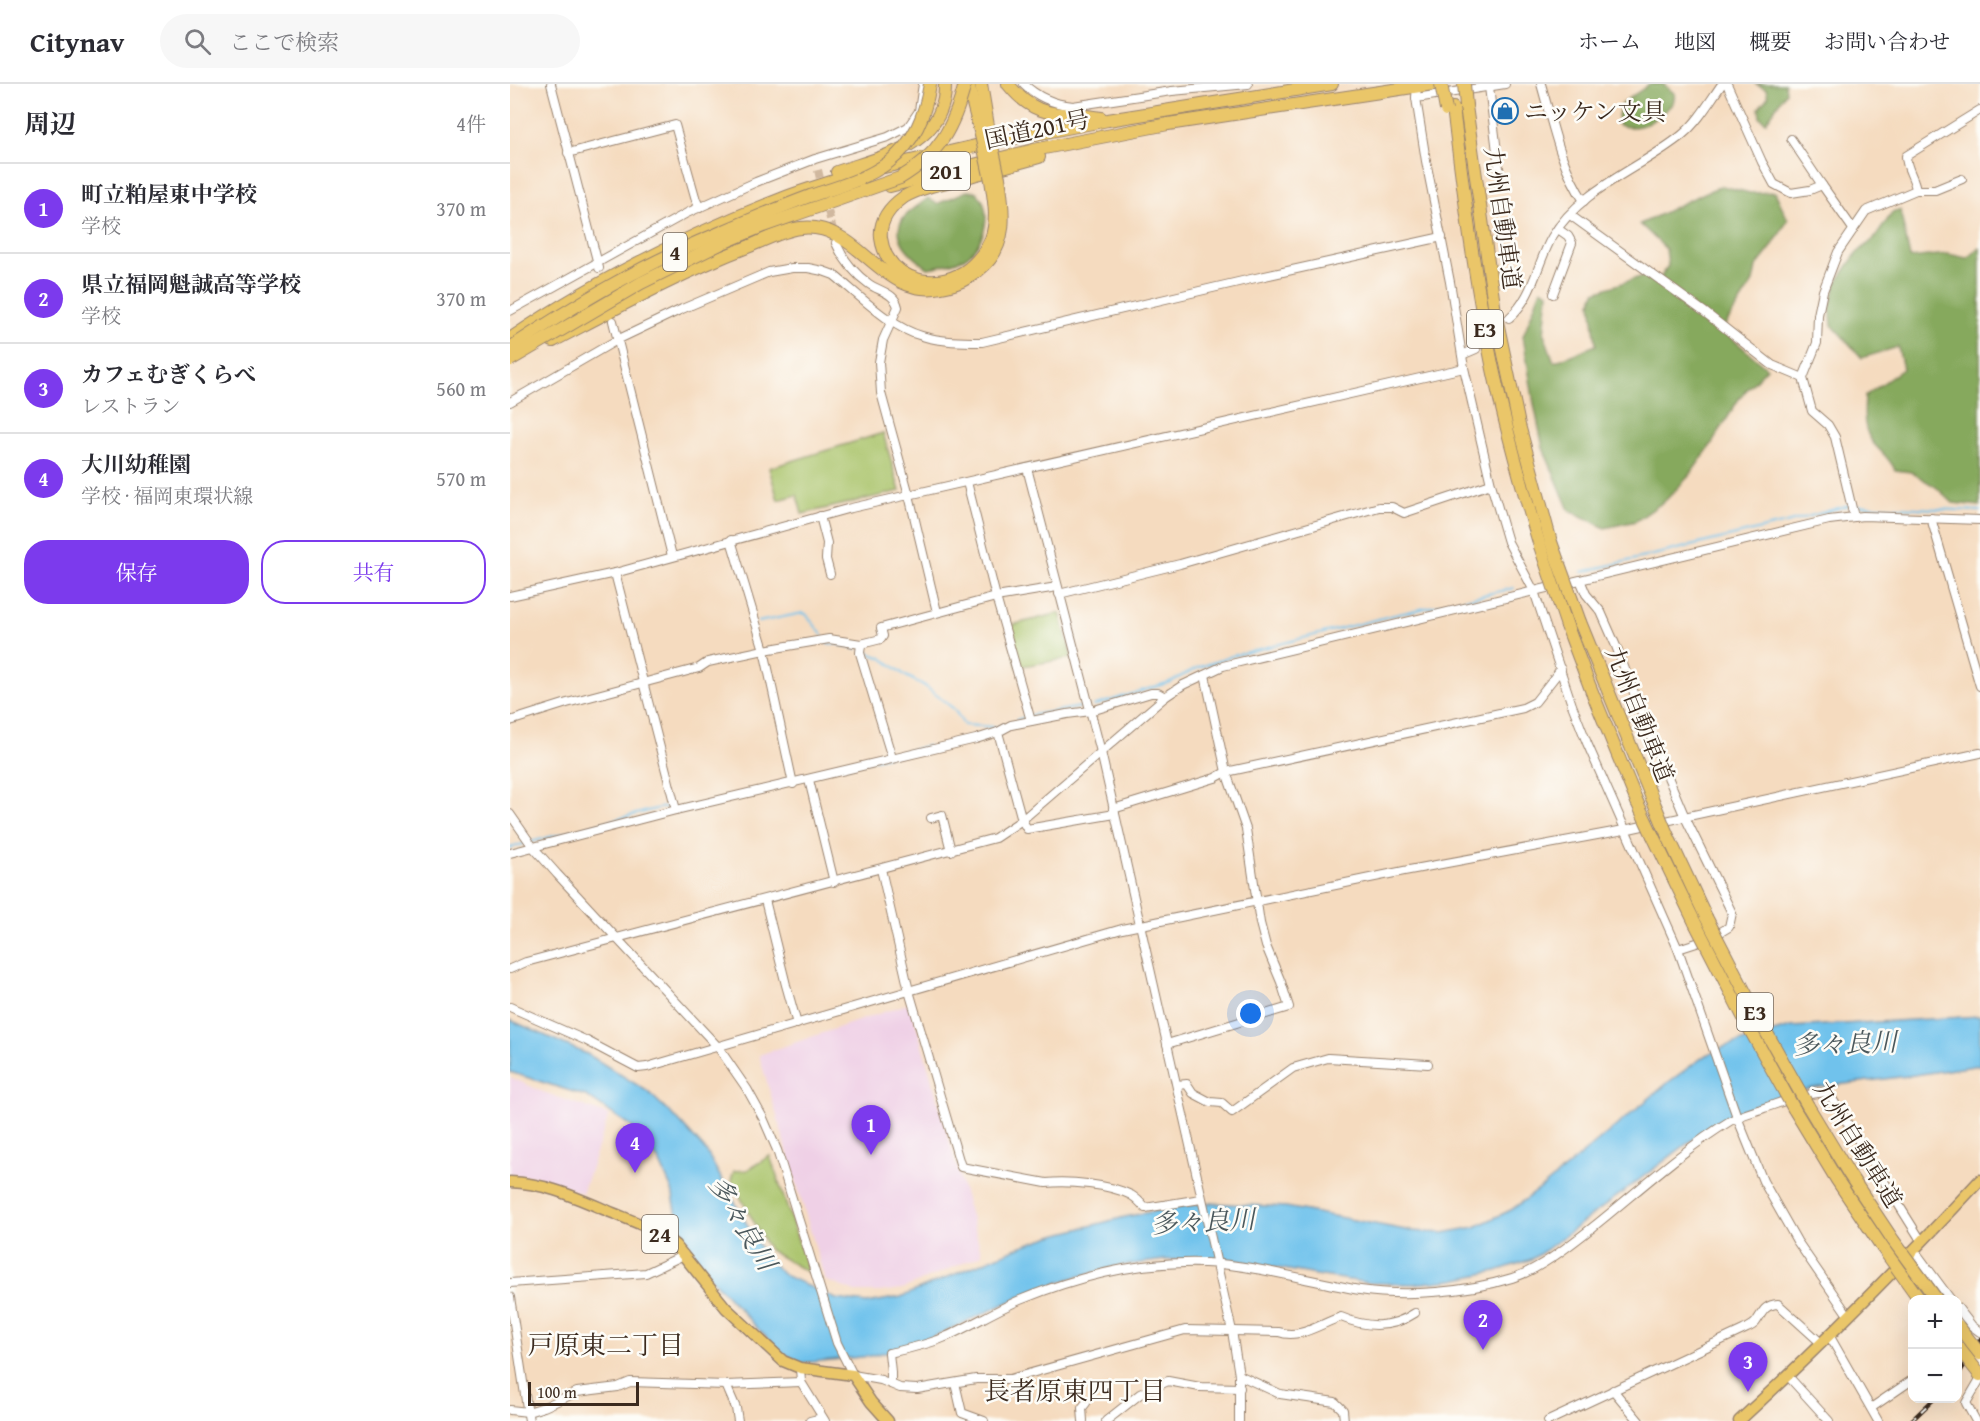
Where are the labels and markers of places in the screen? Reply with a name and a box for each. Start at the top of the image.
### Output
place label: ニッケン文具 [1524,94,1666,129]
shop icon: ニッケン文具 [1490,96,1520,126]
pin: 1 [852,1106,890,1155]
pin: 4 [616,1124,654,1173]
pin: 2 [1464,1300,1502,1350]
pin: 3 [1728,1342,1768,1392]

